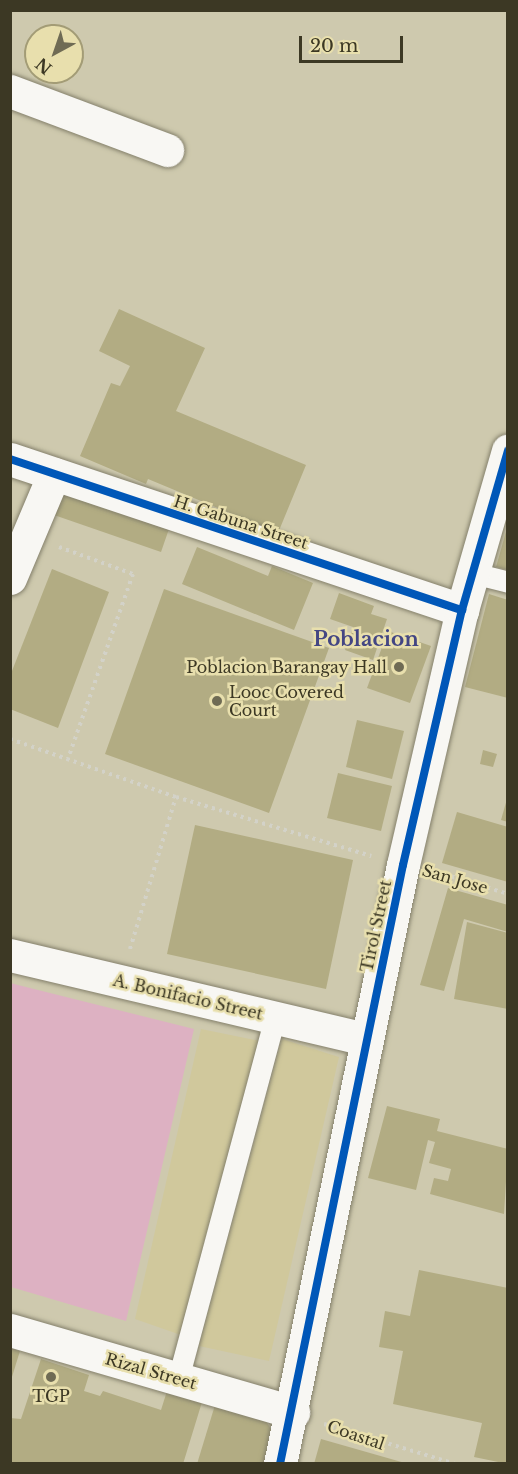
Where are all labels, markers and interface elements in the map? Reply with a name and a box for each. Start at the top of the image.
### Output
north arrow [24,24,84,84]
scale bar [302,24,406,62]
text: 20 m [310,35,358,57]
text: N [32,54,56,79]
street label: H. Gabuna Street [171,491,311,553]
district label: Poblacion [313,627,419,651]
place label: Poblacion Barangay Hall [186,657,387,677]
marker: Poblacion Barangay Hall [392,660,406,674]
place label: Looc Covered Court [229,682,344,720]
marker: Looc Covered Court [210,694,224,708]
street label: San Jose [420,860,490,898]
street label: Tirol Street [357,878,395,974]
street label: A. Bonifacio Street [111,970,265,1024]
street label: Rizal Street [103,1349,199,1393]
marker: TGP [44,1370,58,1384]
place label: TGP [32,1386,70,1406]
street label: Coastal [325,1416,387,1454]

